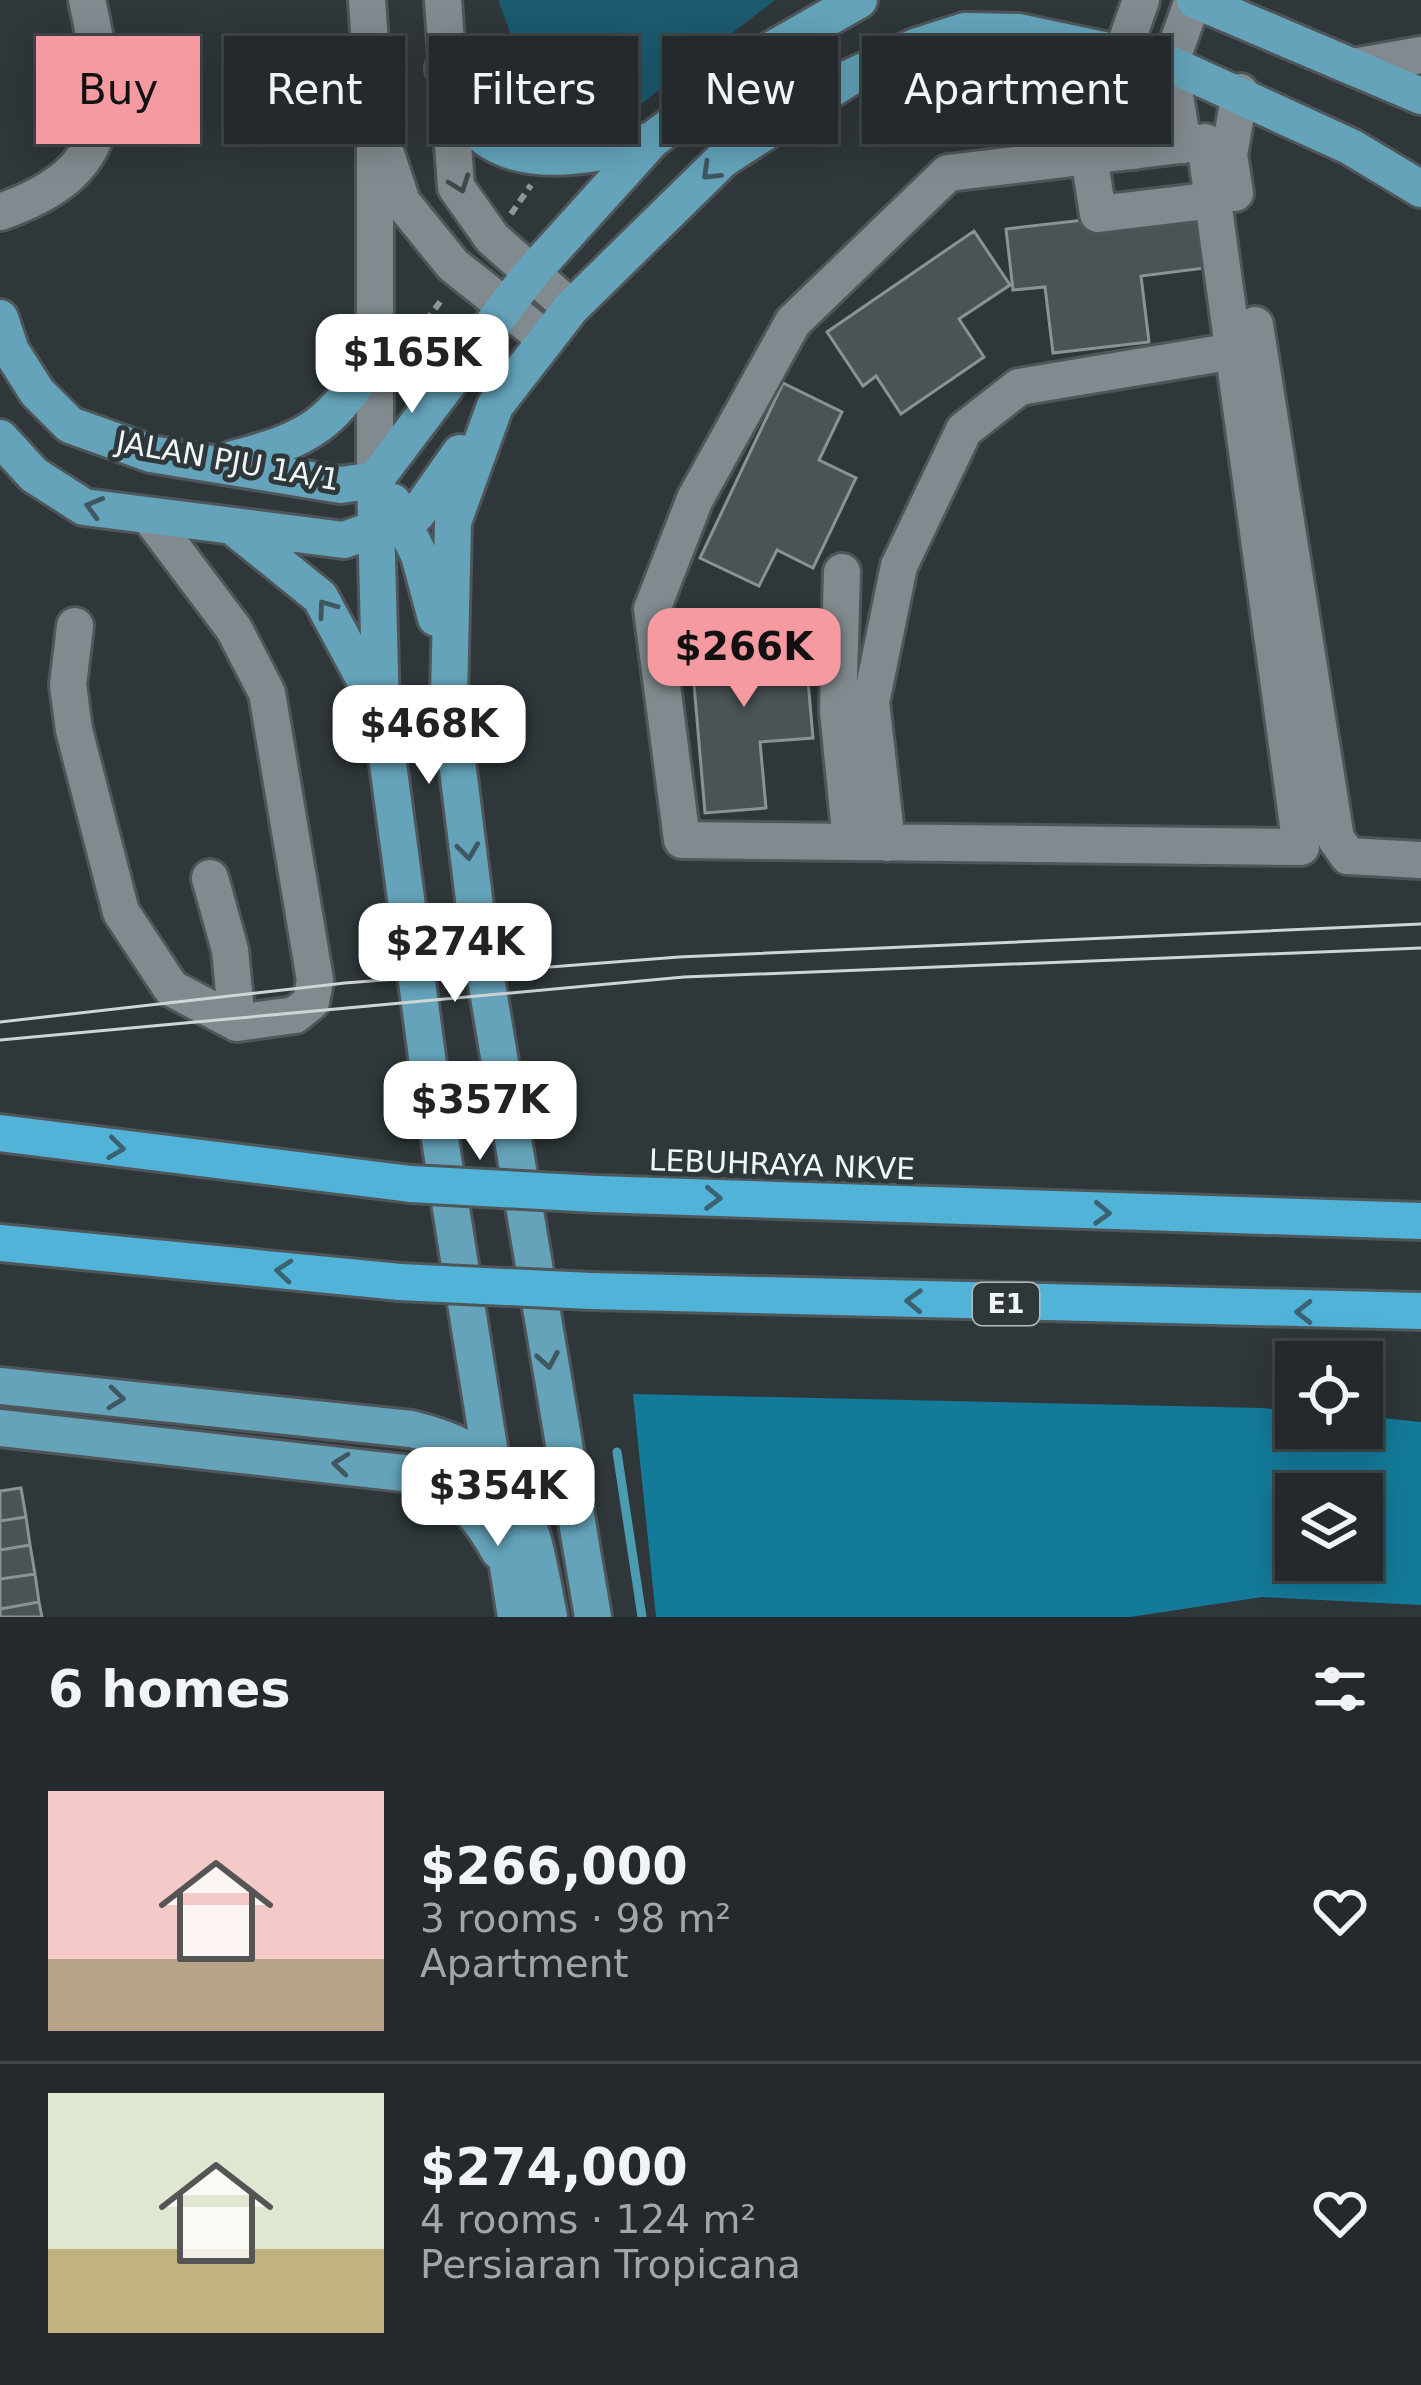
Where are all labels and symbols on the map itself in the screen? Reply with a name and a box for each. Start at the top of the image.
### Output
one-way arrow [702,158,724,180]
one-way arrow [445,173,470,194]
pin: $165K [328,314,496,416]
street label: JALAN PJU 1A/1 [112,423,342,497]
one-way arrow [84,496,105,521]
one-way arrow [319,600,341,621]
pin: $266K [660,608,828,710]
pin: $468K [345,685,513,787]
one-way arrow [454,841,480,860]
pin: $274K [371,903,539,1005]
pin: $357K [396,1061,564,1163]
one-way arrow [106,1134,126,1160]
street label: LEBUHRAYA NKVE [648,1142,916,1187]
one-way arrow [704,1185,723,1211]
one-way arrow [1093,1200,1112,1226]
one-way arrow [274,1259,293,1284]
road number: E1 [973,1283,1039,1325]
one-way arrow [904,1288,923,1314]
one-way arrow [1294,1299,1312,1325]
one-way arrow [534,1350,560,1370]
one-way arrow [106,1385,126,1411]
pin: $354K [414,1447,582,1549]
one-way arrow [331,1452,350,1477]

